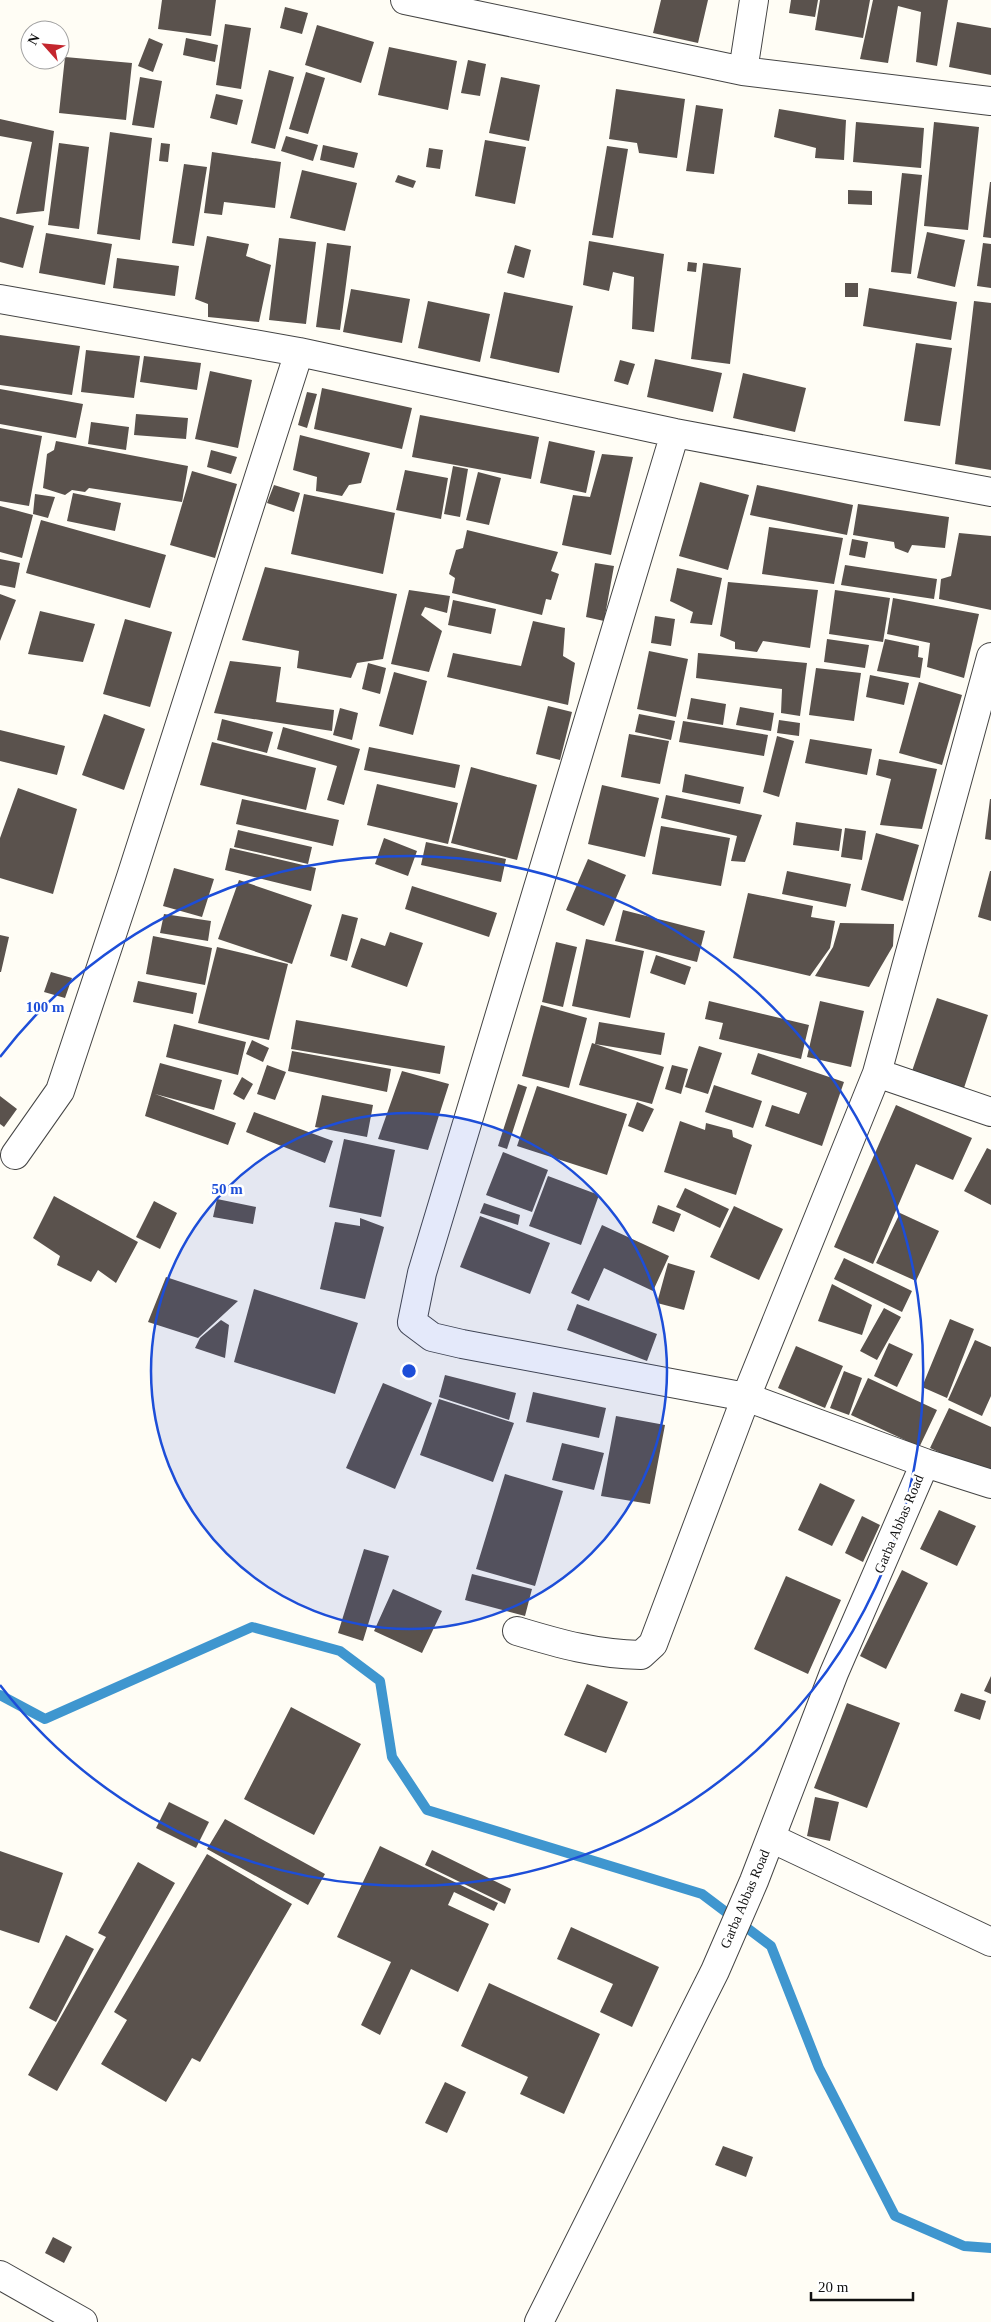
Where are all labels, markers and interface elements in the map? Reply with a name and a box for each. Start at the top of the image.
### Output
north arrow [20,20,70,70]
text: N [25,31,43,47]
text: 100 m [26,999,65,1015]
text: 50 m [211,1181,243,1197]
centre of rings [400,1362,418,1380]
street label: Garba Abbas Road [871,1472,927,1576]
street label: Garba Abbas Road [717,1847,773,1951]
scale bar [811,2270,914,2302]
text: 20 m [818,2279,849,2295]

